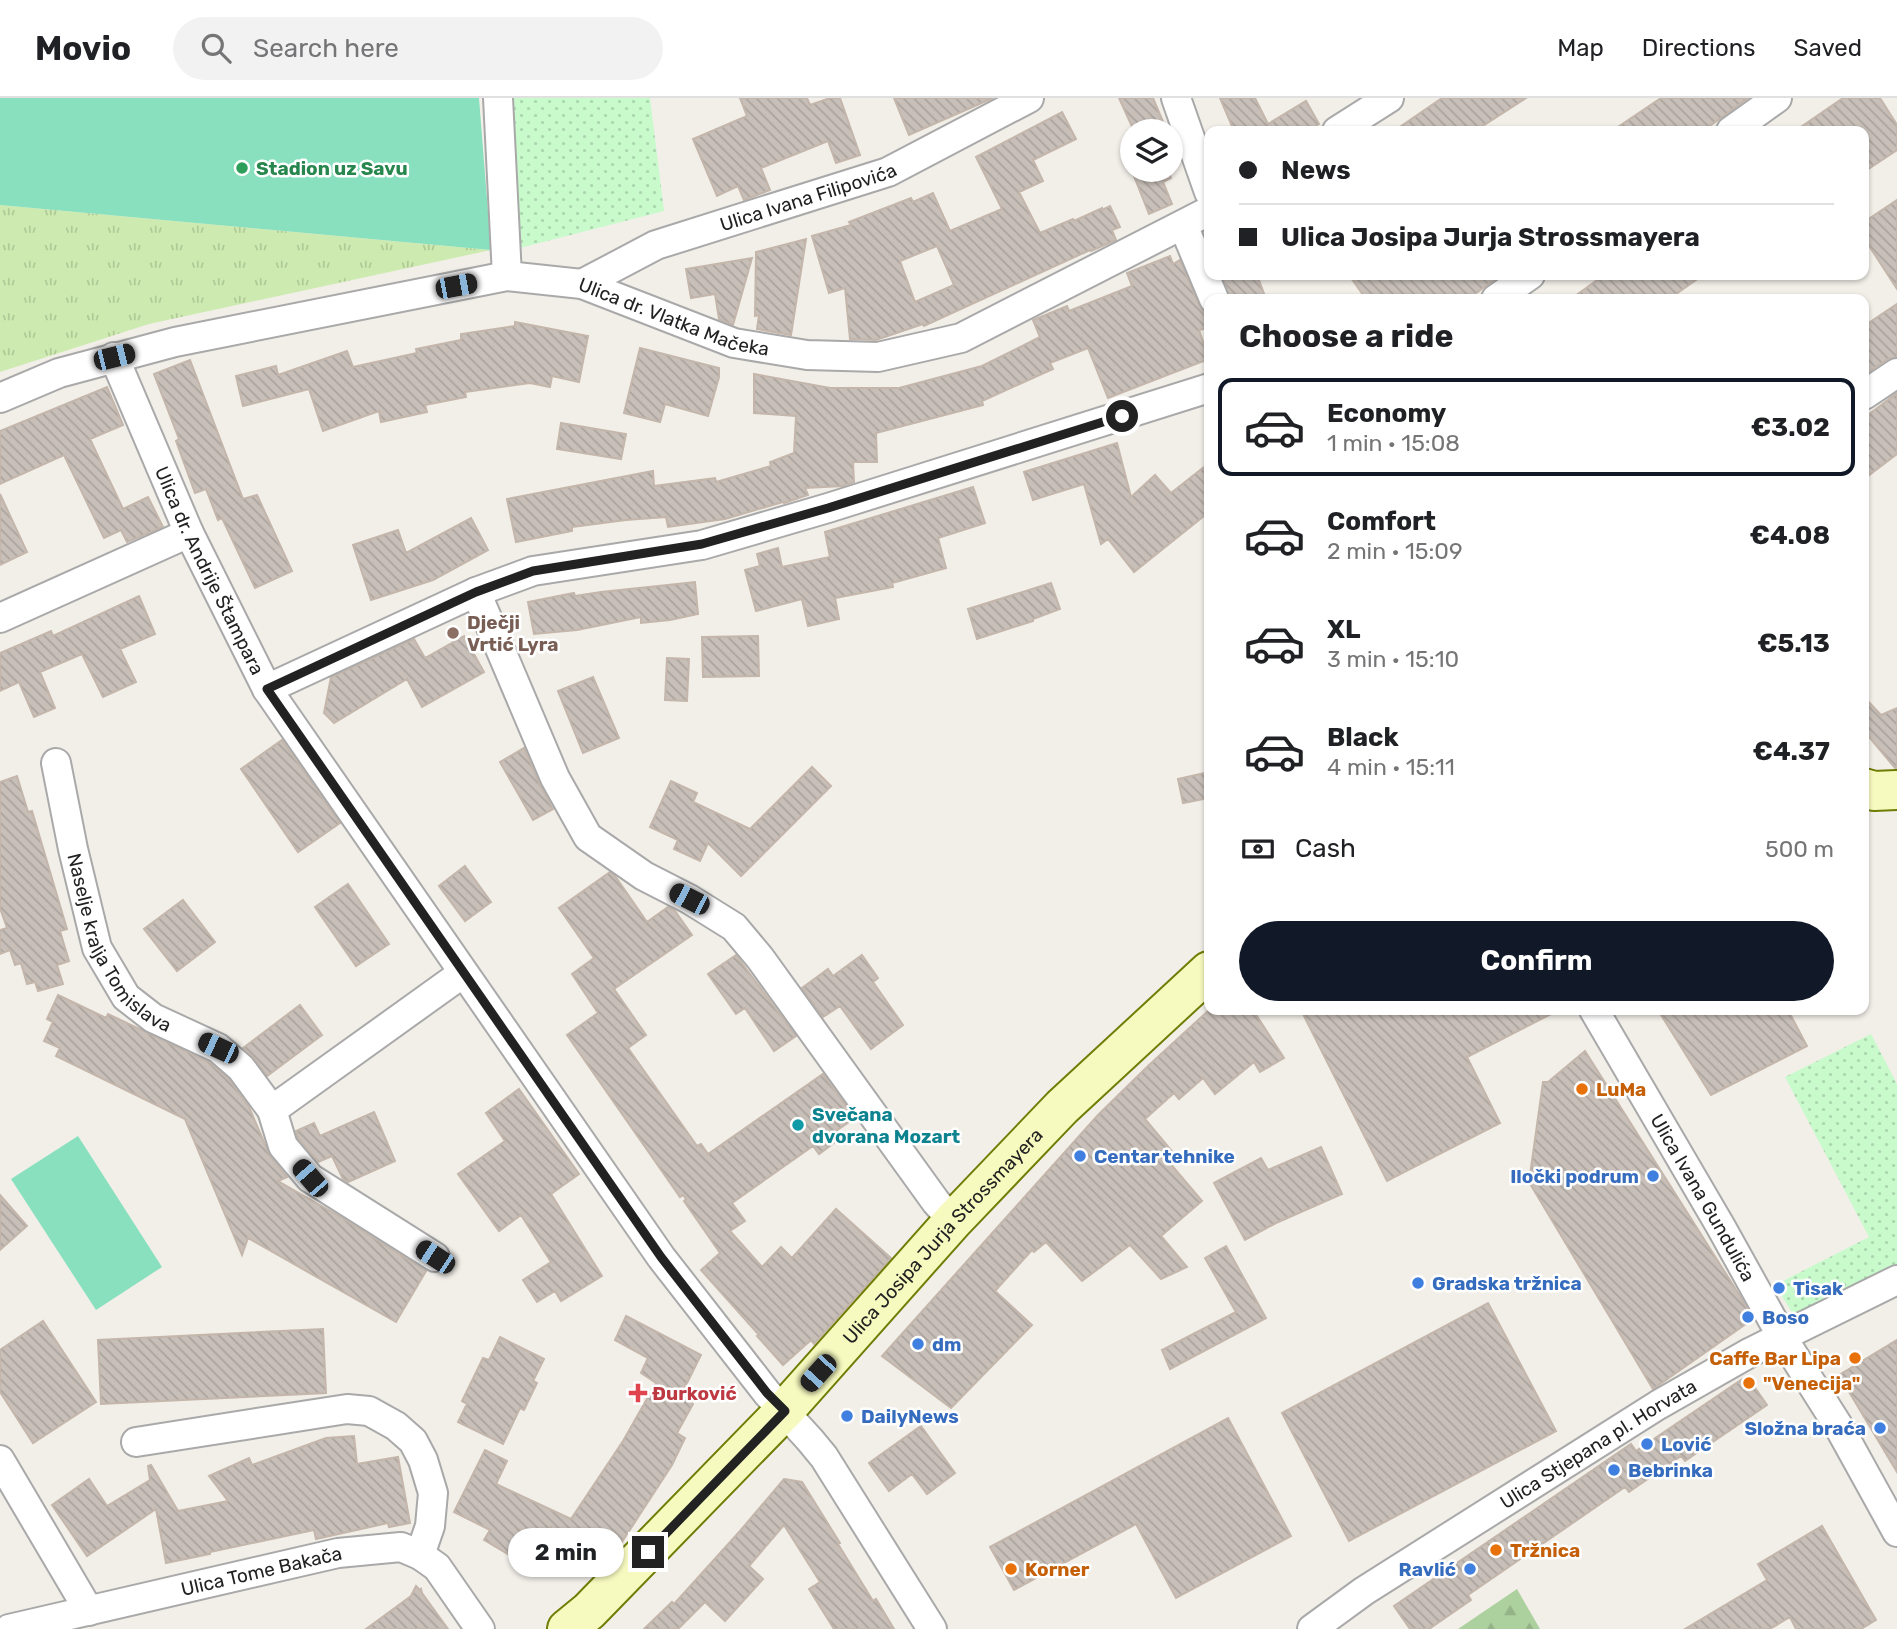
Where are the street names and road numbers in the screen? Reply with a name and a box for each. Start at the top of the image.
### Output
street label: Ulica Ivana Filipovića [717,159,901,236]
street label: Ulica dr. Vlatka Mačeka [575,273,771,361]
street label: Ulica dr. Andrije Štampara [150,463,269,679]
street label: Naselje kralja Tomislava [62,851,175,1037]
street label: Ulica Ivana Gundulića [1645,1110,1760,1286]
street label: Ulica Josipa Jurja Strossmayera [838,1124,1048,1349]
street label: Ulica Stjepana pl. Horvata [1496,1375,1701,1514]
street label: Ulica Tome Bakača [179,1541,344,1601]

